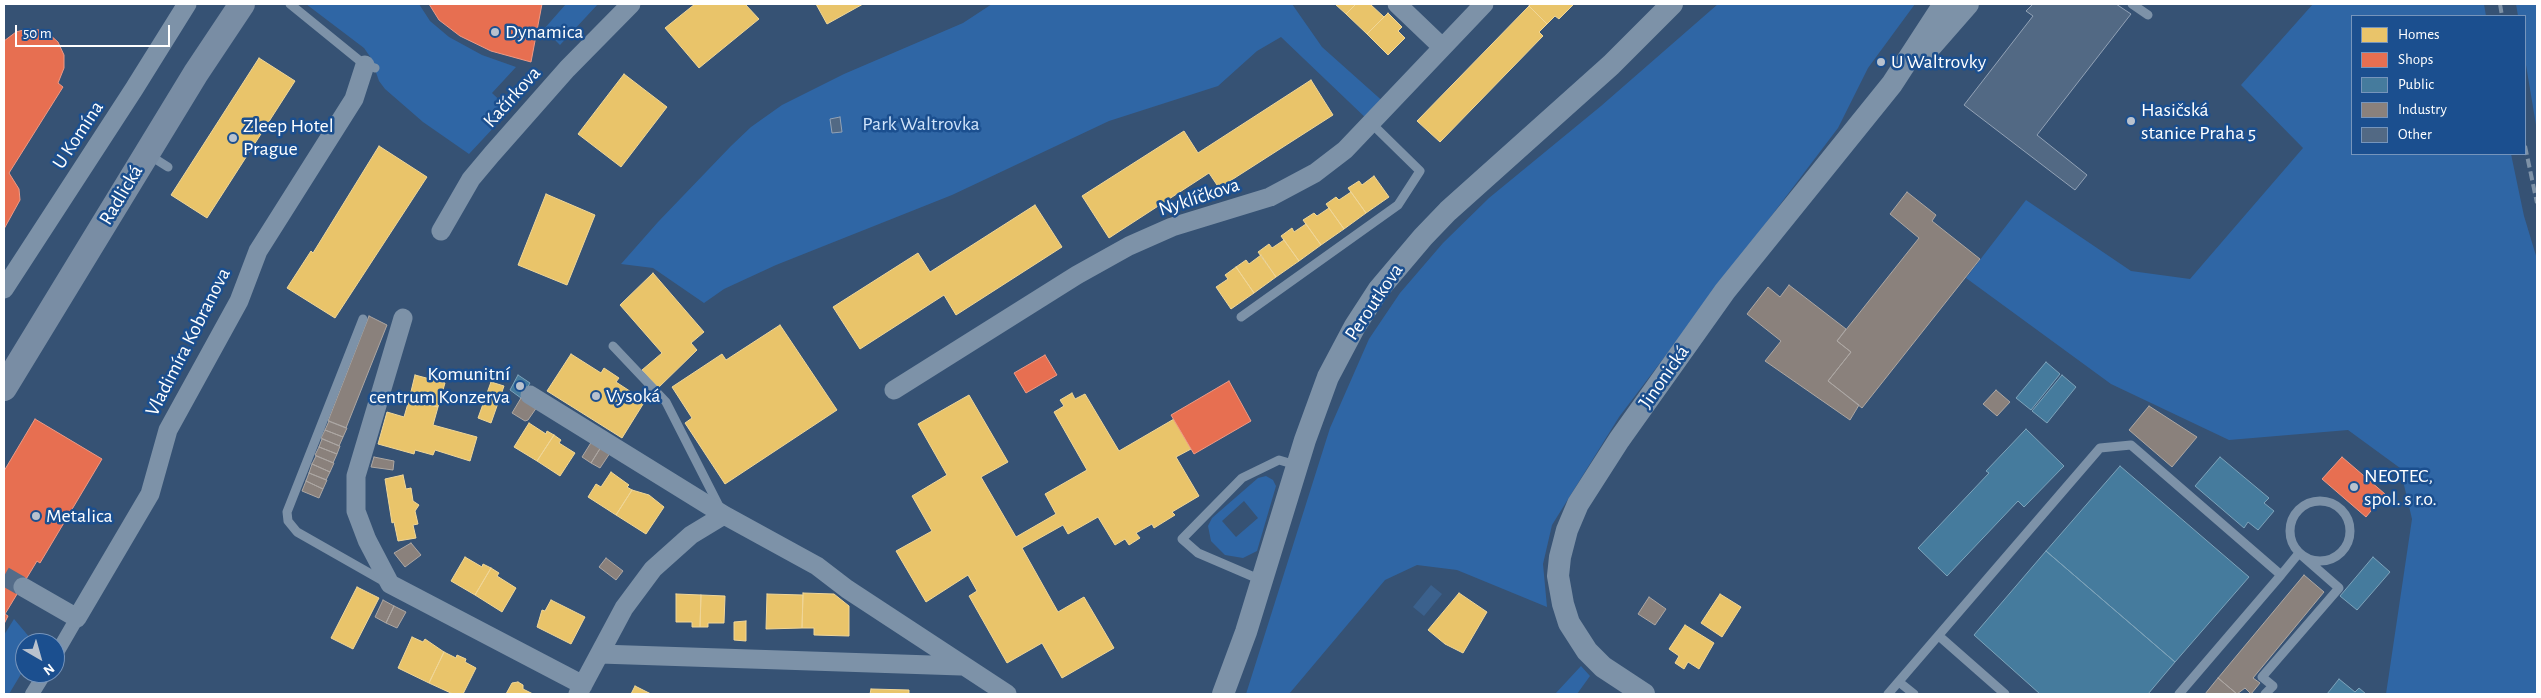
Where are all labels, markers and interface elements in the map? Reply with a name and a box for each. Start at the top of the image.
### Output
scale bar [18,15,172,47]
legend [2351,15,2526,155]
place label: Dynamica [505,20,583,44]
text: 50 m [23,26,52,41]
marker: Dynamica [489,26,501,38]
text: Homes [2398,27,2440,42]
place label: U Waltrovky [1891,50,1986,74]
text: Shops [2398,52,2433,67]
marker: U Waltrovky [1875,56,1887,68]
street label: Kačírkova [478,61,546,133]
text: Public [2398,77,2434,92]
street label: U Komína [47,96,109,174]
place label: Hasičská stanice Praha 5 [2141,98,2256,145]
text: Industry [2398,102,2447,117]
park label: Park Waltrovka [862,112,980,136]
place label: Zleep Hotel Prague [243,114,334,161]
marker: Hasičská stanice Praha 5 [2125,115,2137,127]
text: Other [2398,127,2432,142]
marker: Zleep Hotel Prague [227,132,239,144]
street label: Radlická [94,161,148,229]
street label: Nyklíčkova [1155,173,1243,221]
street label: Peroutkova [1340,259,1408,345]
street label: Vladimíra Kobranova [140,264,236,420]
street label: Jinonická [1634,341,1694,413]
place label: Komunitní centrum Konzerva [369,362,510,409]
marker: Komunitní centrum Konzerva [514,380,526,392]
place label: Vysoká [606,384,661,408]
marker: Vysoká [590,390,602,402]
place label: NEOTEC, spol. s r.o. [2364,464,2437,511]
marker: NEOTEC, spol. s r.o. [2348,481,2360,493]
place label: Metalica [46,504,113,528]
marker: Metalica [30,510,42,522]
north arrow [15,633,65,683]
text: N [40,661,57,678]

